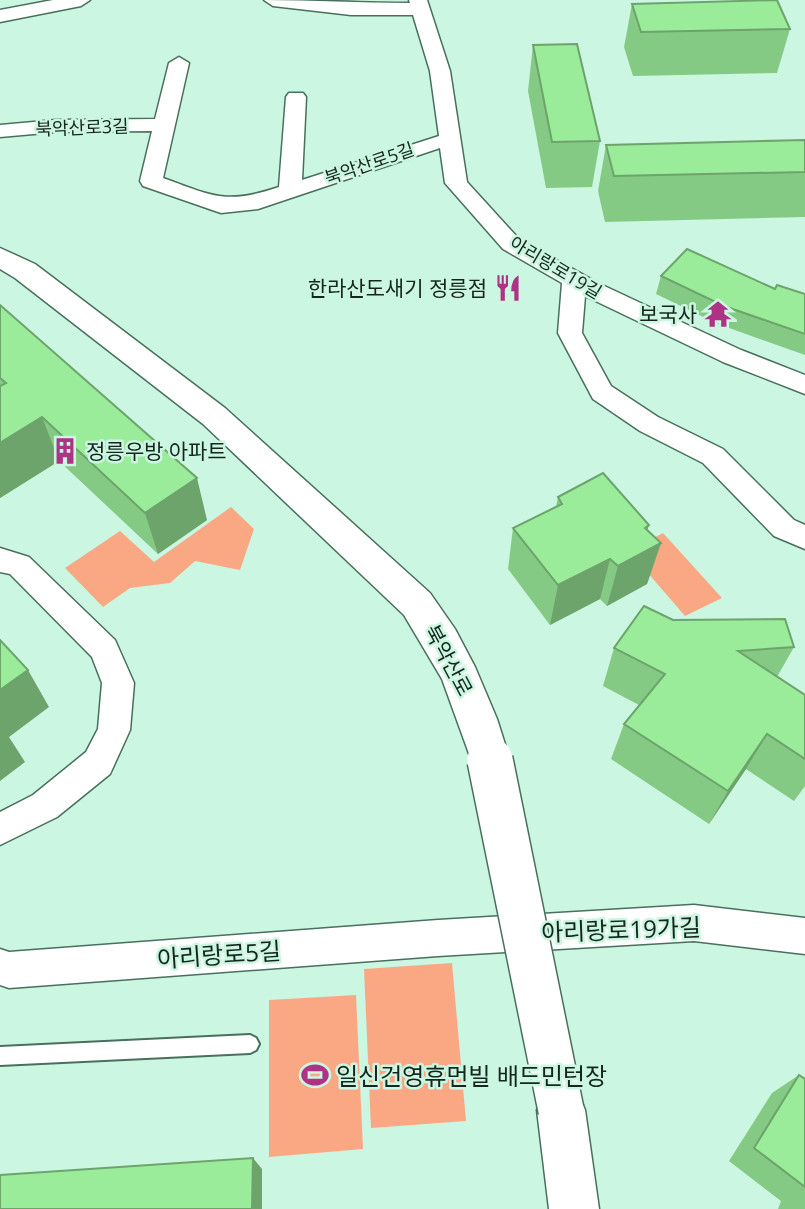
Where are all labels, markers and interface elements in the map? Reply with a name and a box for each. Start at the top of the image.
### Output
street label: 북악산로3길 [35,113,129,141]
street label: 북악산로5길 [321,136,417,190]
street label: 아리랑로19길 [506,230,606,304]
restaurant icon: 한라산도새기 정릉점 [493,273,523,303]
place label: 한라산도새기 정릉점 [308,274,487,302]
temple icon: 보국사 [703,299,733,329]
place label: 보국사 [639,300,697,328]
building icon: 정릉우방 아파트 [50,436,80,466]
place label: 정릉우방 아파트 [86,437,227,465]
street label: 북악산로 [418,619,480,701]
street label: 아리랑로19가길 [541,910,701,948]
street label: 아리랑로5길 [156,933,282,975]
place label: 일신건영휴먼빌 배드민턴장 [336,1059,607,1092]
sports icon: 일신건영휴먼빌 배드민턴장 [300,1060,330,1090]

